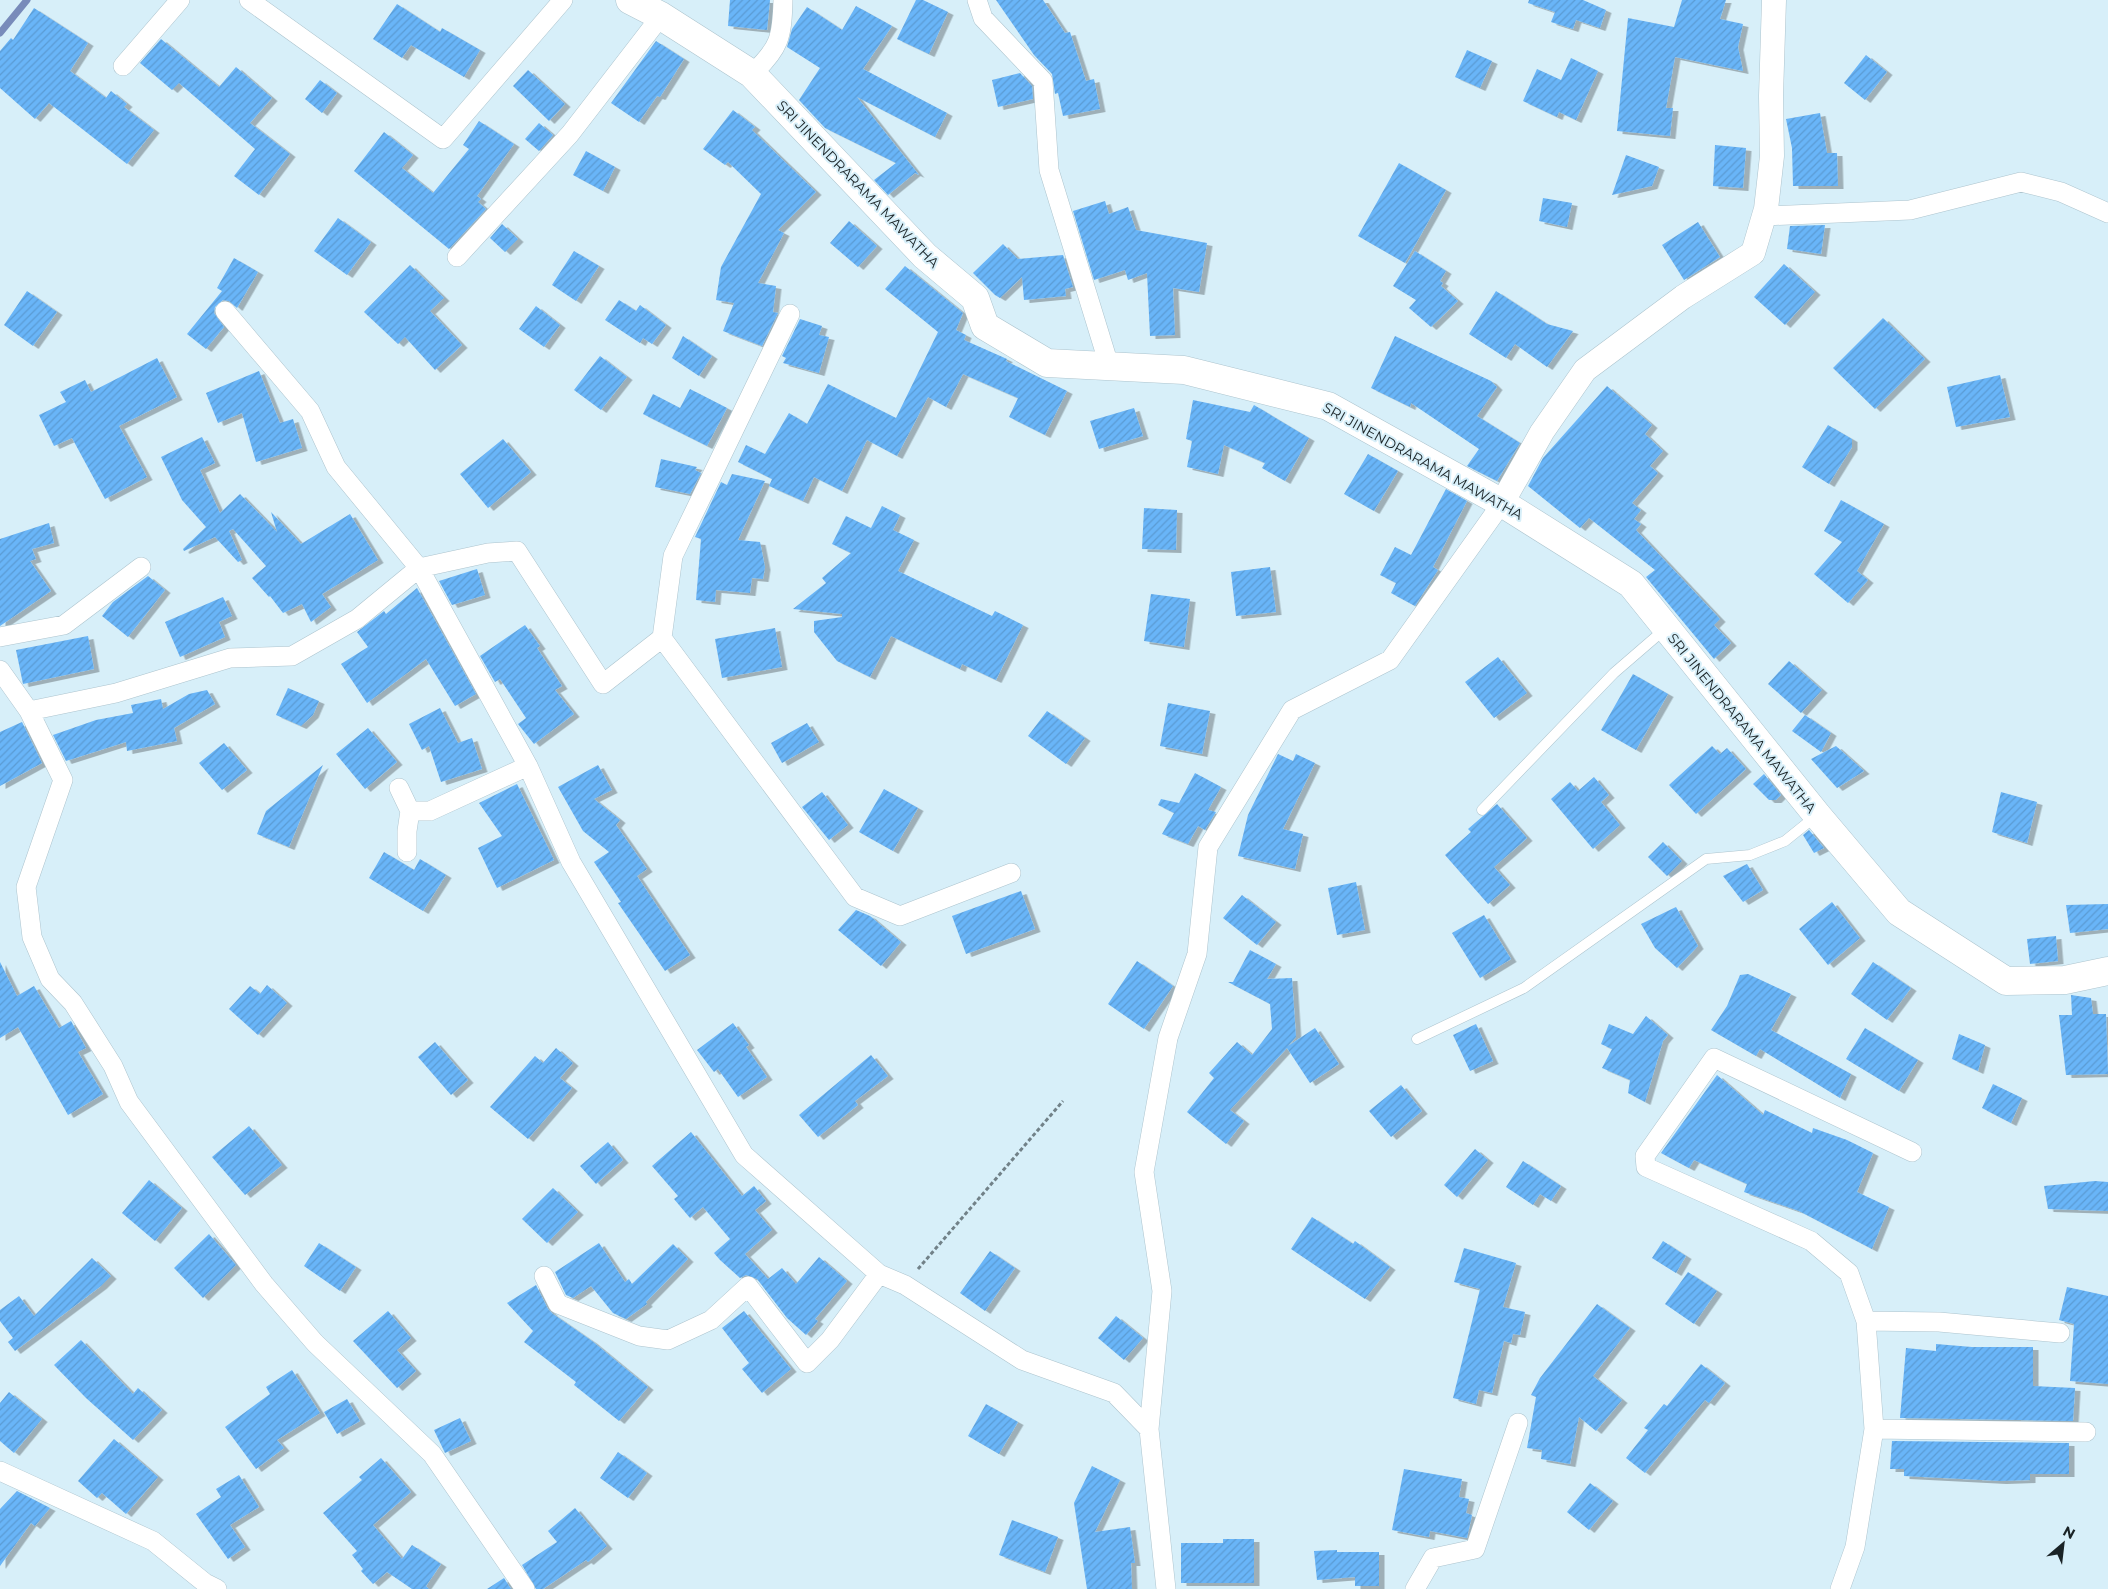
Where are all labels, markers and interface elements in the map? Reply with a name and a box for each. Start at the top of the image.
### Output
street label: SRI JINENDRARAMA MAWATHA [773,96,944,272]
street label: SRI JINENDRARAMA MAWATHA [1320,398,1527,524]
street label: SRI JINENDRARAMA MAWATHA [1664,630,1821,817]
north arrow [2038,1519,2088,1569]
text: N [2060,1522,2078,1543]

